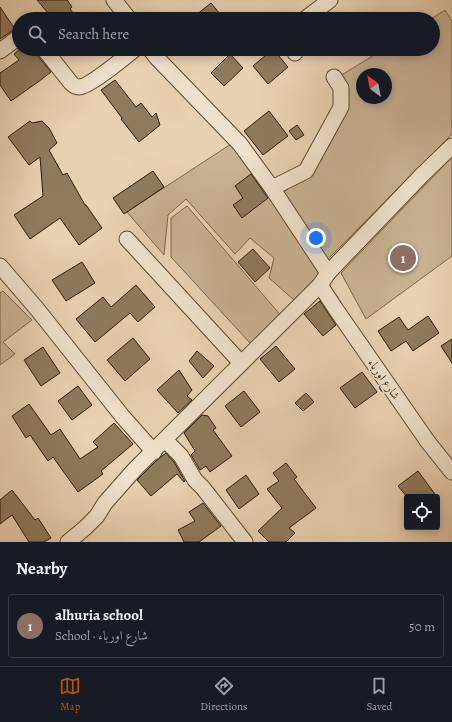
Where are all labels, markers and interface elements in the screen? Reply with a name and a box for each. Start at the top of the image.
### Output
search box [12,12,440,56]
icon: search [26,23,48,45]
text: Search here [58,24,129,44]
north arrow [356,68,392,104]
your location [306,228,326,248]
pin: 1 [390,243,416,273]
street label: شارع اورباء [362,356,404,404]
map controls [404,494,440,530]
button: locate [404,494,440,530]
text: Nearby [16,557,67,580]
text: alhuria school [55,605,143,625]
text: 1 [28,618,32,635]
text: 50 m [409,618,435,635]
text: School · شارع اورباء [55,627,148,644]
tab: Map [59,675,81,714]
tab: Directions [200,675,248,714]
tab: Saved [366,675,393,714]

